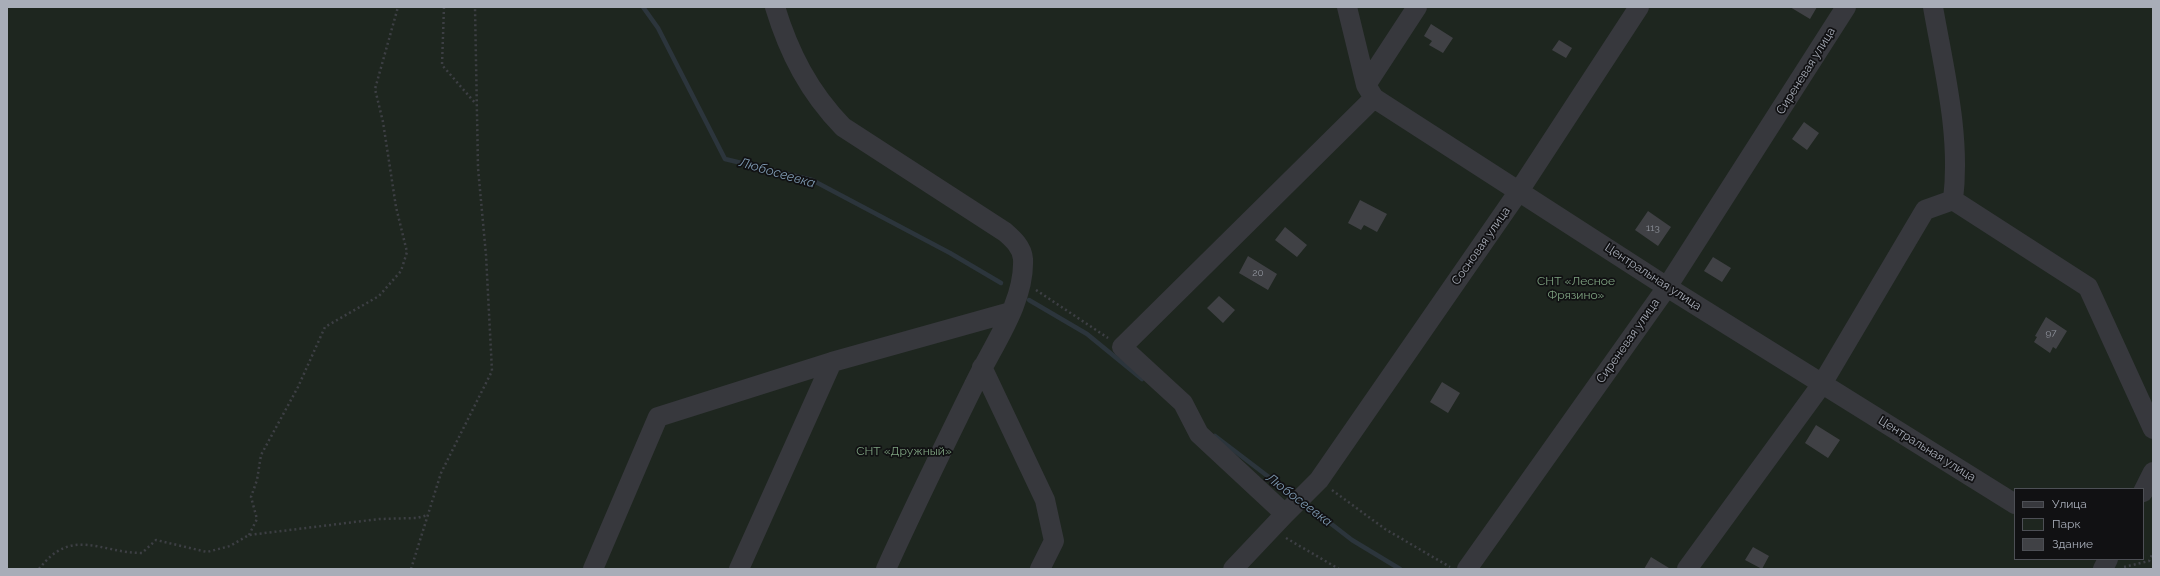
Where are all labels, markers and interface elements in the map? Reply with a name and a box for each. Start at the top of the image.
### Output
street label: Сиреневая улица [1773,25,1839,117]
water label: Любосеевка [737,155,817,191]
street label: Сосновая улица [1449,204,1513,288]
house number: 113 [1646,222,1660,234]
street label: Центральная улица [1602,240,1704,314]
house number: 20 [1252,267,1264,279]
park label: СНТ «Лесное Фрязино» [1537,274,1615,302]
street label: Сиреневая улица [1593,296,1663,386]
house number: 97 [2045,327,2057,339]
street label: Центральная улица [1876,413,1978,485]
park label: СНТ «Дружный» [856,444,952,458]
water label: Любосеевка [1263,470,1335,530]
legend [2014,488,2144,560]
text: Улица [2052,497,2087,511]
text: Парк [2052,517,2081,531]
text: Здание [2052,537,2093,551]

